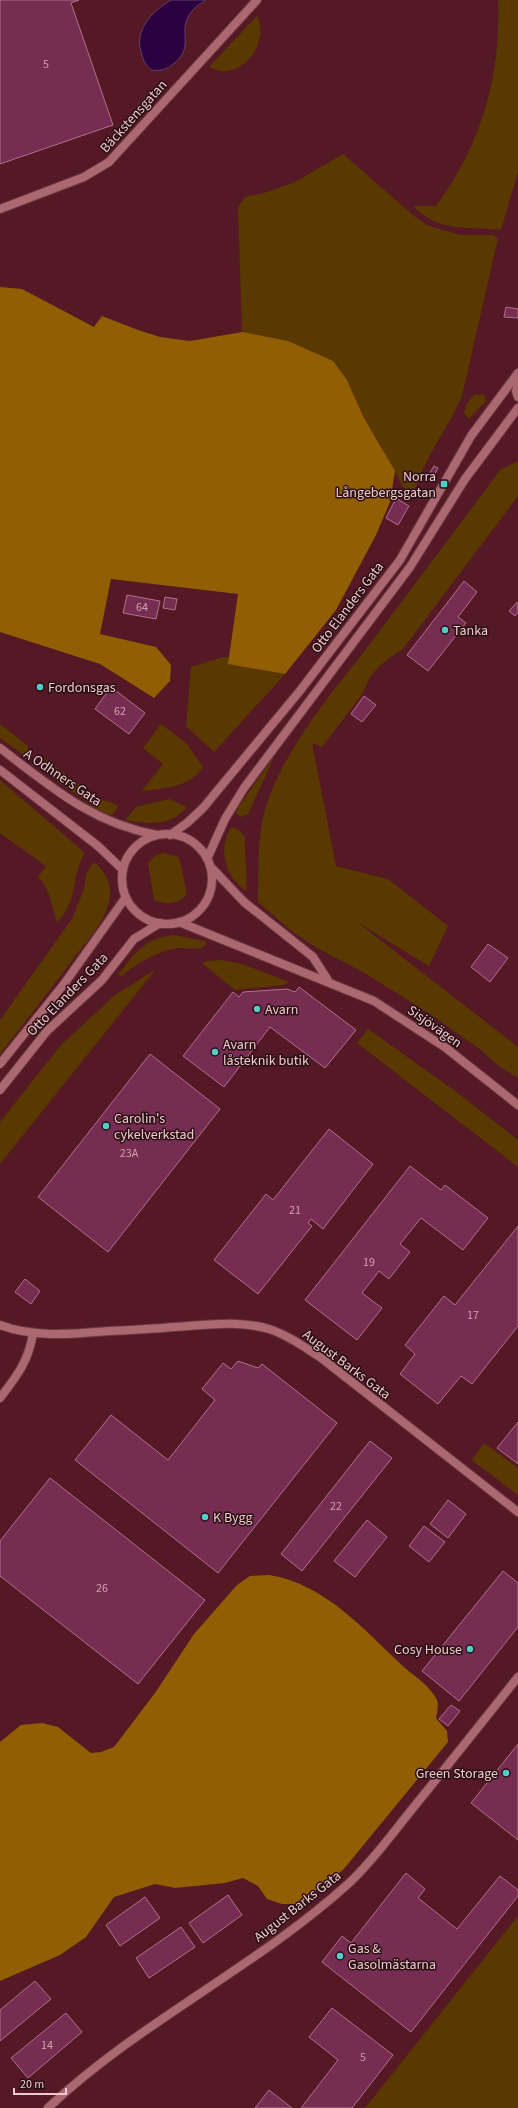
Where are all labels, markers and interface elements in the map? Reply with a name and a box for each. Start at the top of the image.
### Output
house number: 5 [43,56,49,73]
street label: Bäckstensgatan [96,76,172,158]
place label: Norra Långebergsgatan [336,467,436,503]
marker: Norra Långebergsgatan [439,479,449,489]
street label: Otto Elanders Gata [307,558,389,657]
house number: 64 [136,599,148,616]
place label: Tanka [453,621,488,641]
marker: Tanka [440,625,450,635]
place label: Fordonsgas [48,678,116,698]
marker: Fordonsgas [35,682,45,692]
house number: 62 [114,703,126,720]
street label: A Odhners Gata [19,744,105,811]
street label: Otto Elanders Gata [22,948,113,1041]
place label: Avarn [265,1000,298,1020]
street label: Sisjövägen [403,1001,466,1053]
marker: Avarn [252,1004,262,1014]
place label: Avarn låsteknik butik [223,1035,309,1071]
marker: Avarn låsteknik butik [210,1047,220,1057]
place label: Carolin's cykelverkstad [114,1109,194,1145]
marker: Carolin's cykelverkstad [101,1121,111,1131]
house number: 23A [120,1145,139,1162]
house number: 21 [289,1202,301,1219]
house number: 19 [363,1254,375,1271]
house number: 17 [467,1307,479,1324]
street label: August Barks Gata [298,1325,395,1405]
house number: 22 [330,1498,342,1515]
place label: K Bygg [213,1508,253,1528]
marker: K Bygg [200,1512,210,1522]
house number: 26 [96,1580,108,1597]
place label: Cosy House [394,1640,462,1660]
marker: Cosy House [465,1644,475,1654]
place label: Green Storage [416,1764,498,1784]
marker: Green Storage [501,1768,511,1778]
street label: August Barks Gata [250,1866,345,1947]
place label: Gas & Gasolmästarna [348,1939,436,1975]
marker: Gas & Gasolmästarna [335,1951,345,1961]
house number: 14 [41,2037,53,2054]
house number: 5 [360,2049,366,2066]
scale bar [14,2070,66,2096]
text: 20 m [20,2076,44,2093]

